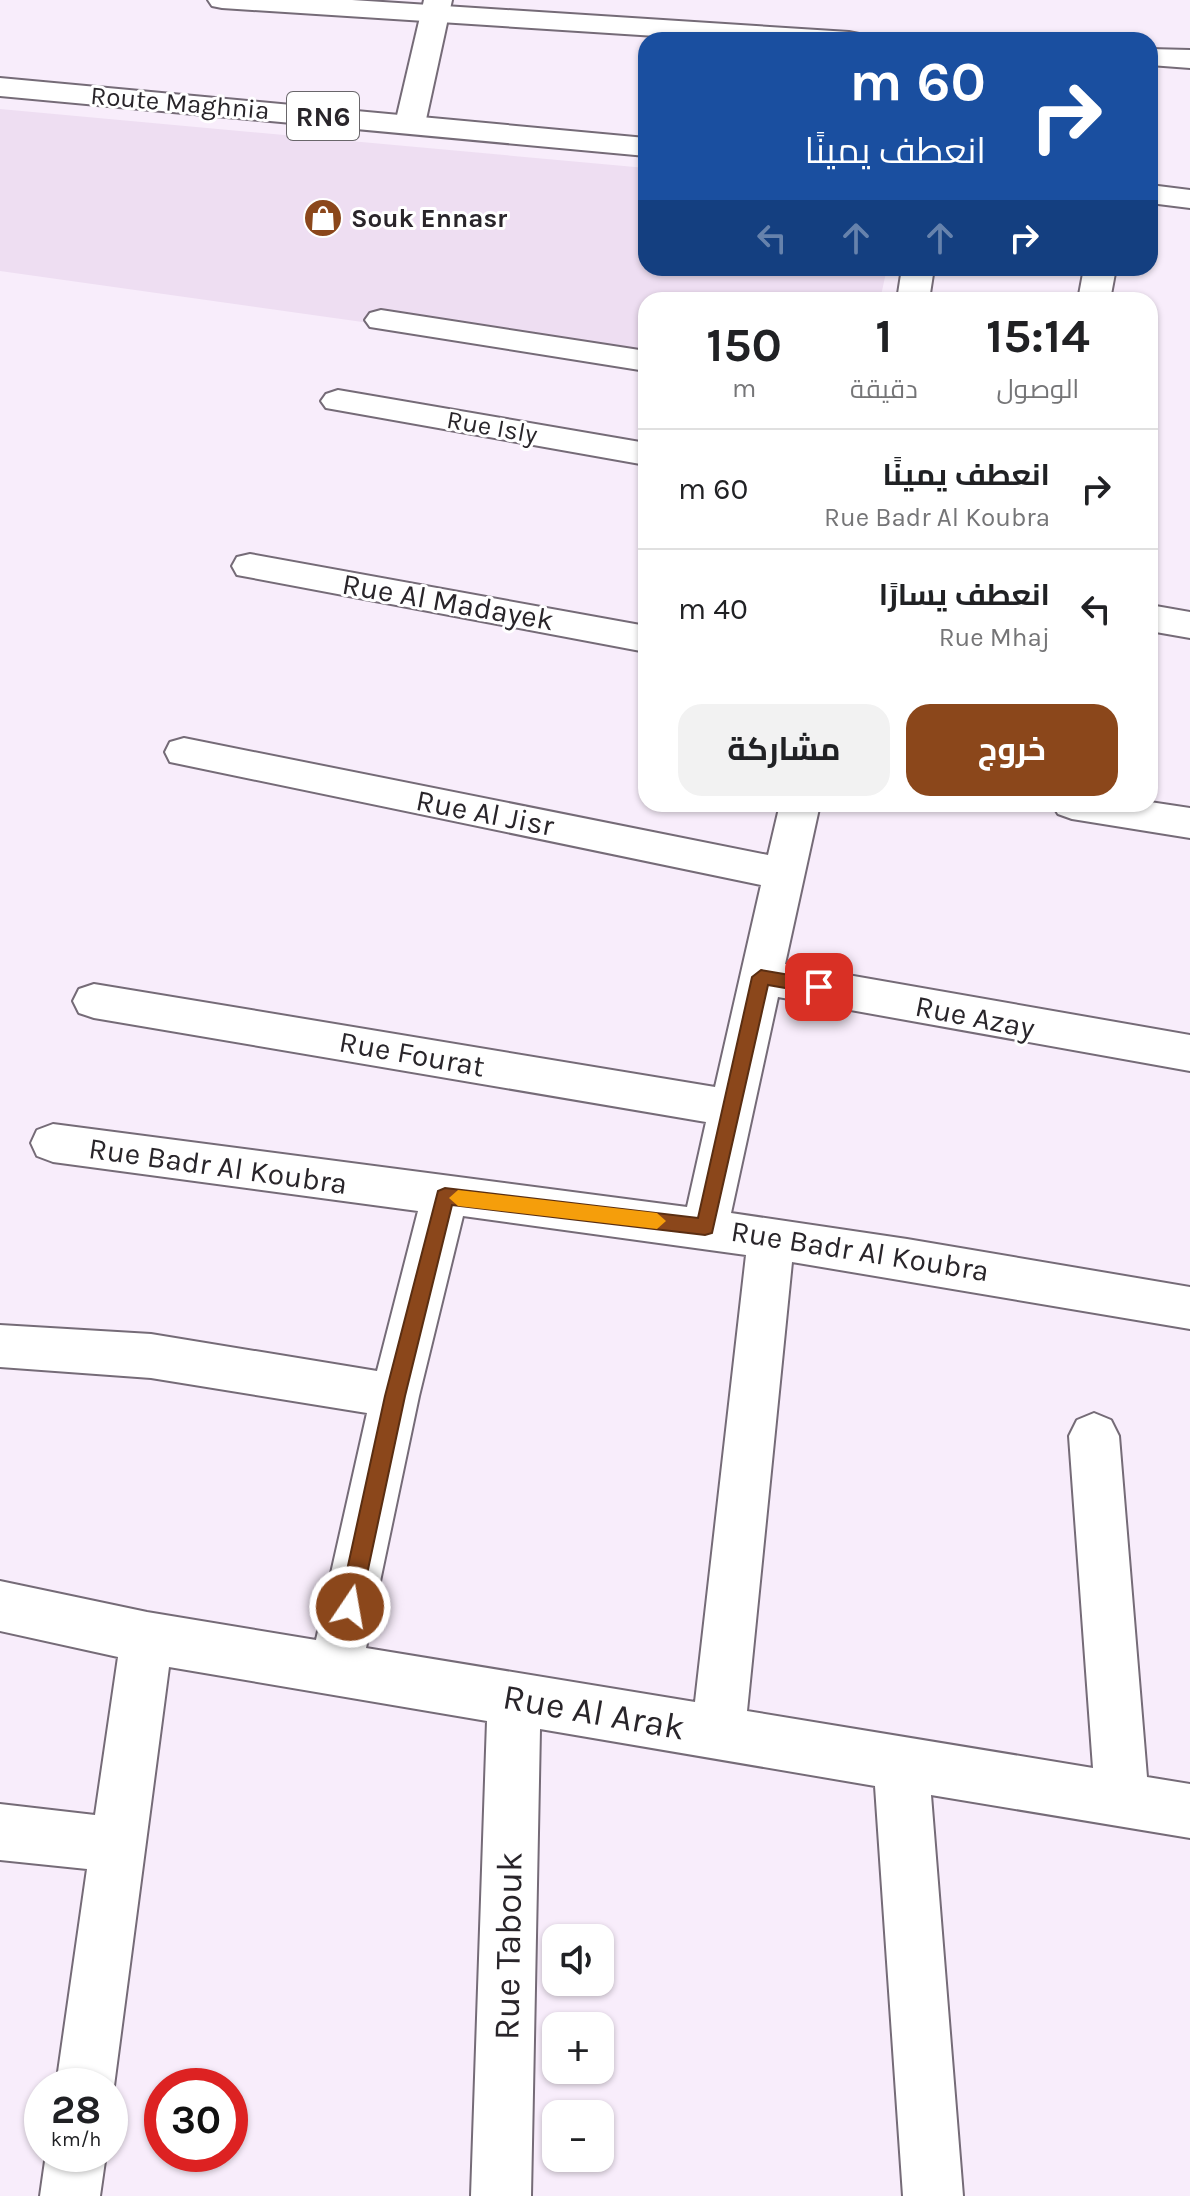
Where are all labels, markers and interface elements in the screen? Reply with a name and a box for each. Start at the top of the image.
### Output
text: 60 m [849,49,986,114]
icon: right [1014,64,1118,168]
street label: Route Maghnia [89,80,271,126]
road number: RN6 [287,92,359,140]
text: انعطف يمينًا [805,130,986,172]
shop icon: Souk Ennasr [302,197,344,239]
place label: Souk Ennasr [351,203,508,234]
icon: left [750,216,794,260]
icon: ahead [834,216,878,260]
icon: ahead [918,216,962,260]
icon: right [1002,216,1046,260]
text: 1 [875,308,892,364]
text: 15:14 [986,308,1090,364]
text: 150 [706,317,782,373]
text: m [732,373,756,404]
text: دقيقة [850,374,918,405]
text: الوصول [996,374,1079,405]
street label: Rue Isly [444,404,540,450]
text: انعطف يمينًا [882,457,1050,493]
icon: right [1074,467,1118,511]
text: 60 m [678,471,748,507]
text: Rue Badr Al Koubra [824,502,1050,533]
street label: Rue Al Madayek [339,566,557,638]
text: انعطف يسارًا [879,577,1050,613]
icon: left [1074,587,1118,631]
text: 40 m [678,591,748,627]
text: Rue Mhaj [939,622,1050,653]
button: مشاركة [678,704,890,796]
button: خروج [906,704,1118,796]
street label: Rue Al Jisr [413,782,557,844]
pin [785,953,853,1021]
icon: arrive [797,965,841,1009]
street label: Rue Azay [912,988,1038,1046]
street label: Rue Fourat [336,1023,488,1085]
street label: Rue Badr Al Koubra [86,1130,350,1202]
street label: Rue Badr Al Koubra [728,1213,992,1289]
position arrow [308,1565,392,1649]
street label: Rue Al Arak [500,1675,688,1749]
street label: Rue Tabouk [485,1851,531,2041]
map controls [542,1924,614,2172]
button: sound [542,1924,614,1996]
button: + [542,2012,614,2084]
speed limit sign: 30 [144,2068,248,2172]
text: 28 [51,2086,101,2133]
button: − [542,2100,614,2172]
text: km/h [51,2128,101,2151]

